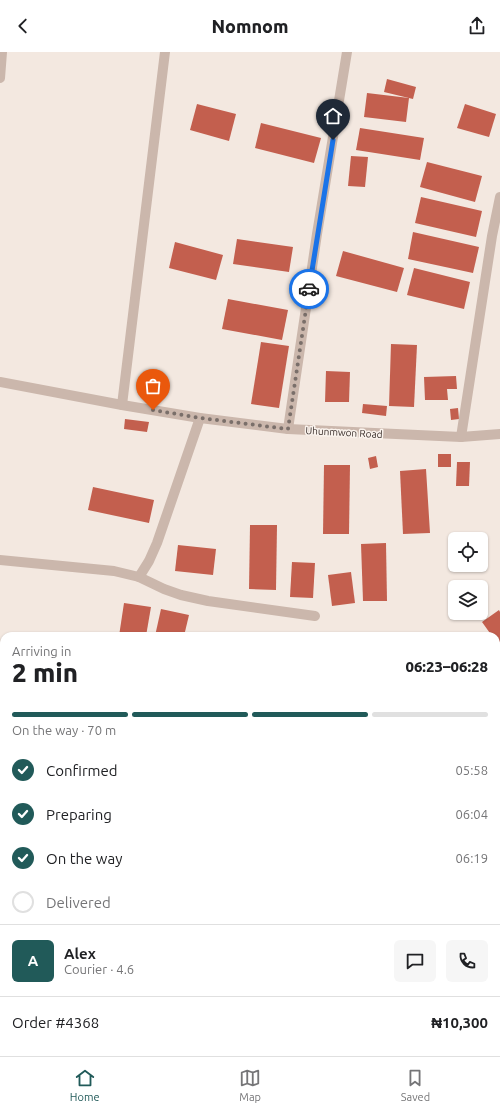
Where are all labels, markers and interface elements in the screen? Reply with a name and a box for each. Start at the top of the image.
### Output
icon: back [12,15,34,37]
icon: share [466,15,488,37]
text: Nomnom [211,16,289,36]
pin [316,99,350,140]
icon: home [322,105,344,127]
courier [289,269,329,309]
icon: car [298,278,320,300]
pin [136,369,170,410]
icon: bag [142,375,164,397]
street label: Uhunmwon Road [305,425,383,440]
map controls [448,532,488,620]
button: locate [448,532,488,572]
button: layers [448,580,488,620]
text: Arriving in [12,644,71,658]
text: 2 min [12,658,78,687]
text: 06:23–06:28 [405,658,488,675]
text: On the way · 70 m [12,723,116,737]
icon: check [12,759,34,781]
text: Confirmed [46,762,118,779]
text: 05:58 [455,763,488,777]
icon: check [12,803,34,825]
text: Preparing [46,806,112,823]
text: 06:04 [455,807,488,821]
icon: check [12,847,34,869]
text: On the way [46,850,122,867]
text: 06:19 [455,851,488,865]
text: Delivered [46,894,111,911]
button: chat [394,940,436,982]
button: phone [446,940,488,982]
text: Alex [64,945,96,962]
text: A [28,952,38,969]
text: Courier · 4.6 [64,962,134,976]
text: Order #4368 [12,1014,99,1031]
text: ₦10,300 [431,1014,488,1031]
tab: Home [70,1067,100,1103]
tab: Map [239,1067,261,1103]
tab: Saved [401,1067,430,1103]

